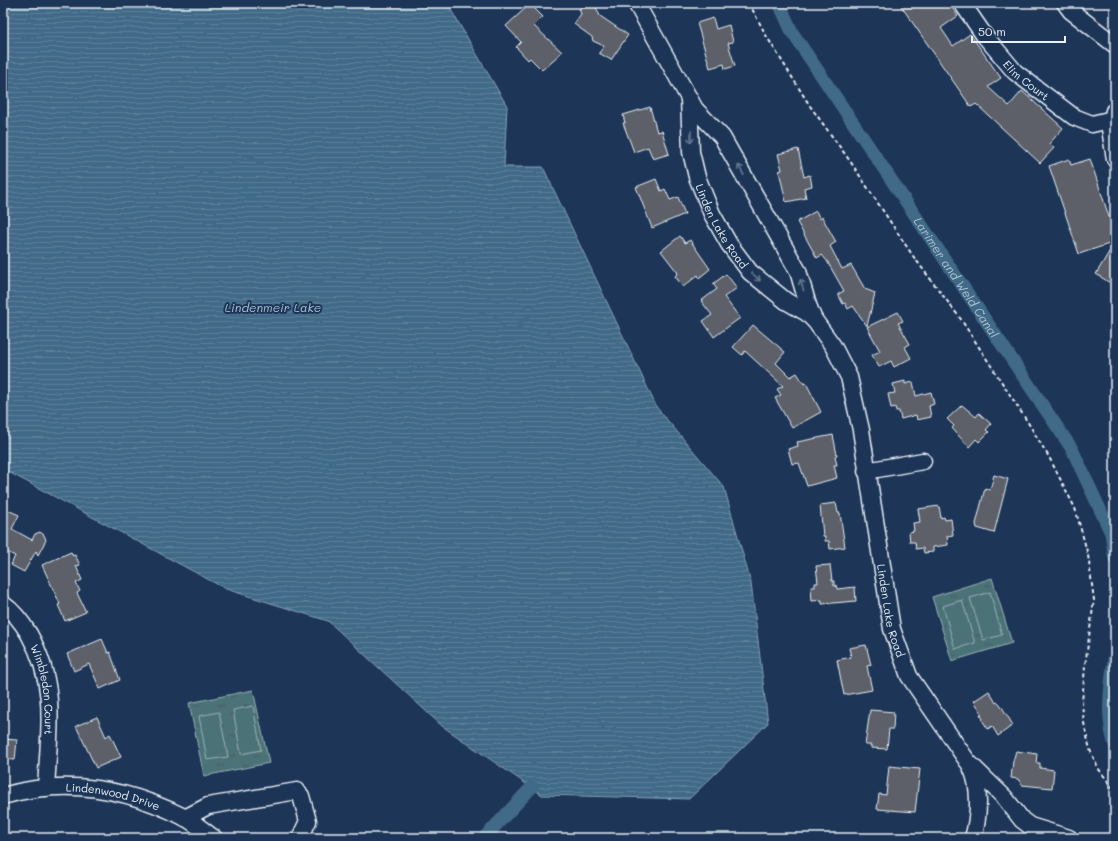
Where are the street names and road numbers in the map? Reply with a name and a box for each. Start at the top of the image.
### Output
street label: Elim Court [1000,57,1053,103]
street label: Linden Lake Road [693,181,752,271]
street label: Linden Lake Road [874,563,909,659]
street label: Wimbledon Court [28,642,57,735]
street label: Lindenwood Drive [66,779,163,813]

